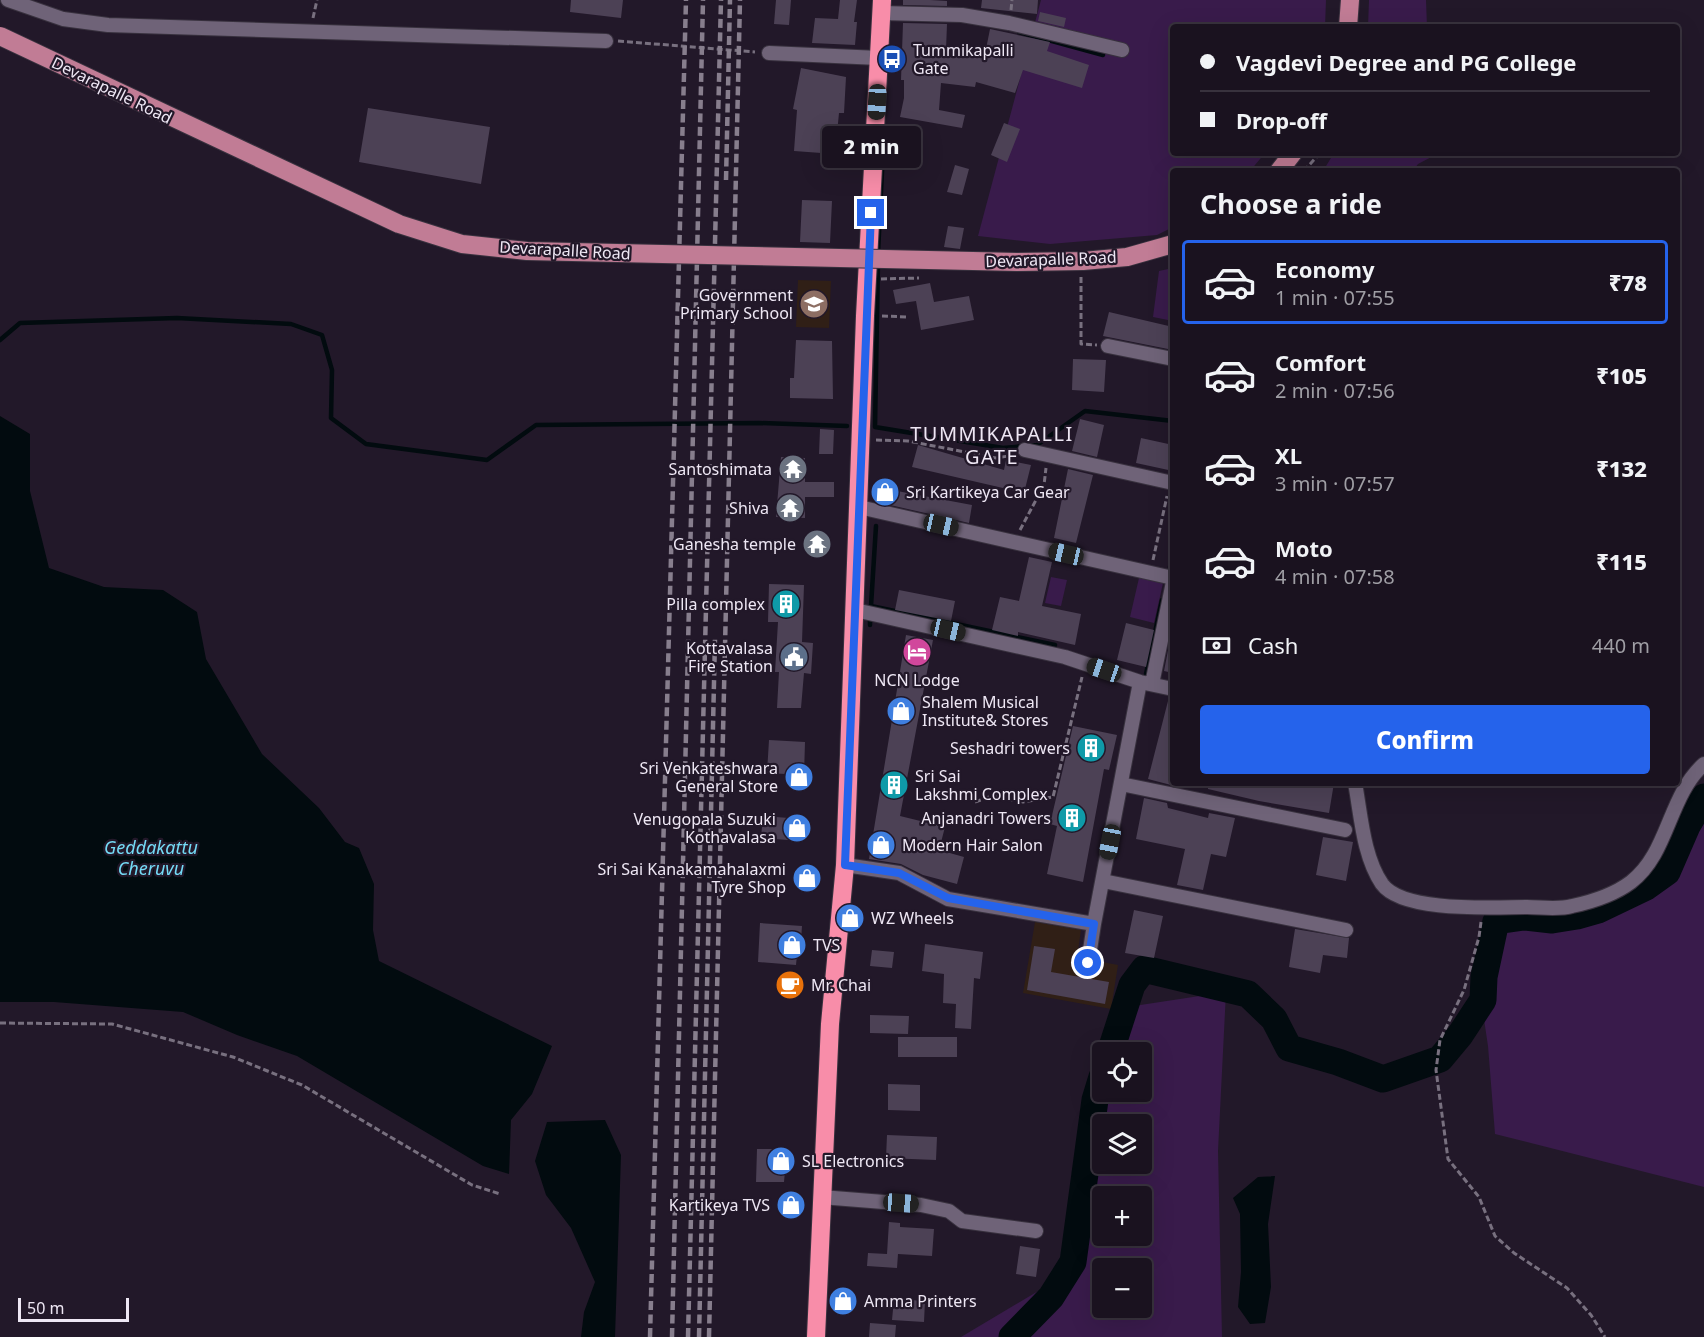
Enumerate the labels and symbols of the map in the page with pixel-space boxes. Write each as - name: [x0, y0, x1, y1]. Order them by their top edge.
- place label: Tummikapalli Gate: [913, 39, 1014, 79]
- bus stop icon: Tummikapalli Gate: [876, 43, 908, 75]
- street label: Devarapalle Road: [48, 51, 176, 129]
- car: [867, 84, 887, 120]
- callout: 2 min: [822, 126, 920, 168]
- route end: [857, 199, 884, 226]
- street label: Devarapalle Road: [499, 236, 631, 264]
- street label: Devarapalle Road: [985, 246, 1117, 272]
- place label: Government Primary School: [680, 284, 793, 324]
- school or university icon: Government Primary School: [798, 288, 830, 320]
- district label: TUMMIKAPALLI GATE: [910, 420, 1074, 470]
- temple icon: Santoshimata: [777, 453, 809, 485]
- place label: Santoshimata: [669, 458, 772, 480]
- shop icon: Sri Kartikeya Car Gear: [869, 476, 901, 508]
- place label: Sri Kartikeya Car Gear: [906, 481, 1070, 503]
- temple icon: Shiva: [774, 492, 806, 524]
- place label: Shiva: [729, 497, 769, 519]
- car: [921, 512, 961, 538]
- temple icon: Ganesha temple: [801, 528, 833, 560]
- place label: Ganesha temple: [673, 533, 796, 555]
- car: [1046, 541, 1086, 567]
- building icon: Pilla complex: [770, 588, 802, 620]
- place label: Pilla complex: [666, 593, 766, 615]
- car: [928, 617, 968, 643]
- hotel icon: NCN Lodge: [901, 636, 933, 668]
- place label: Kottavalasa Fire Station: [686, 637, 773, 677]
- public building icon: Kottavalasa Fire Station: [778, 641, 810, 673]
- car: [1084, 656, 1124, 684]
- place label: NCN Lodge: [874, 669, 960, 691]
- place label: Shalem Musical Institute& Stores: [922, 691, 1048, 731]
- shop icon: Shalem Musical Institute& Stores: [885, 695, 917, 727]
- building icon: Seshadri towers: [1075, 732, 1107, 764]
- place label: Seshadri towers: [950, 737, 1070, 759]
- place label: Sri Venkateshwara General Store: [639, 757, 778, 797]
- shop icon: Sri Venkateshwara General Store: [783, 761, 815, 793]
- place label: Sri Sai Lakshmi Complex: [915, 765, 1048, 805]
- building icon: Sri Sai Lakshmi Complex: [878, 769, 910, 801]
- building icon: Anjanadri Towers: [1056, 802, 1088, 834]
- place label: Anjanadri Towers: [921, 807, 1051, 829]
- place label: Venugopala Suzuki Kothavalasa: [634, 808, 776, 848]
- shop icon: Venugopala Suzuki Kothavalasa: [781, 812, 813, 844]
- car: [1098, 823, 1122, 861]
- shop icon: Modern Hair Salon: [865, 829, 897, 861]
- place label: Modern Hair Salon: [902, 834, 1043, 856]
- water label: Geddakattu Cheruvu: [104, 835, 198, 880]
- place label: Sri Sai Kanakamahalaxmi Tyre Shop: [598, 858, 786, 898]
- shop icon: Sri Sai Kanakamahalaxmi Tyre Shop: [791, 862, 823, 894]
- shop icon: WZ Wheels: [834, 902, 866, 934]
- place label: WZ Wheels: [871, 907, 954, 929]
- shop icon: TVS: [776, 929, 808, 961]
- place label: TVS: [813, 934, 840, 956]
- route start: [1074, 949, 1101, 976]
- cafe icon: Mr. Chai: [774, 969, 806, 1001]
- place label: Mr. Chai: [811, 974, 871, 996]
- shop icon: SL Electronics: [765, 1145, 797, 1177]
- place label: SL Electronics: [802, 1150, 904, 1172]
- shop icon: Kartikeya TVS: [775, 1189, 807, 1221]
- car: [882, 1193, 920, 1213]
- place label: Kartikeya TVS: [669, 1194, 770, 1216]
- shop icon: Amma Printers: [827, 1285, 859, 1317]
- place label: Amma Printers: [864, 1290, 977, 1312]
- scale bar: [18, 1295, 129, 1322]

